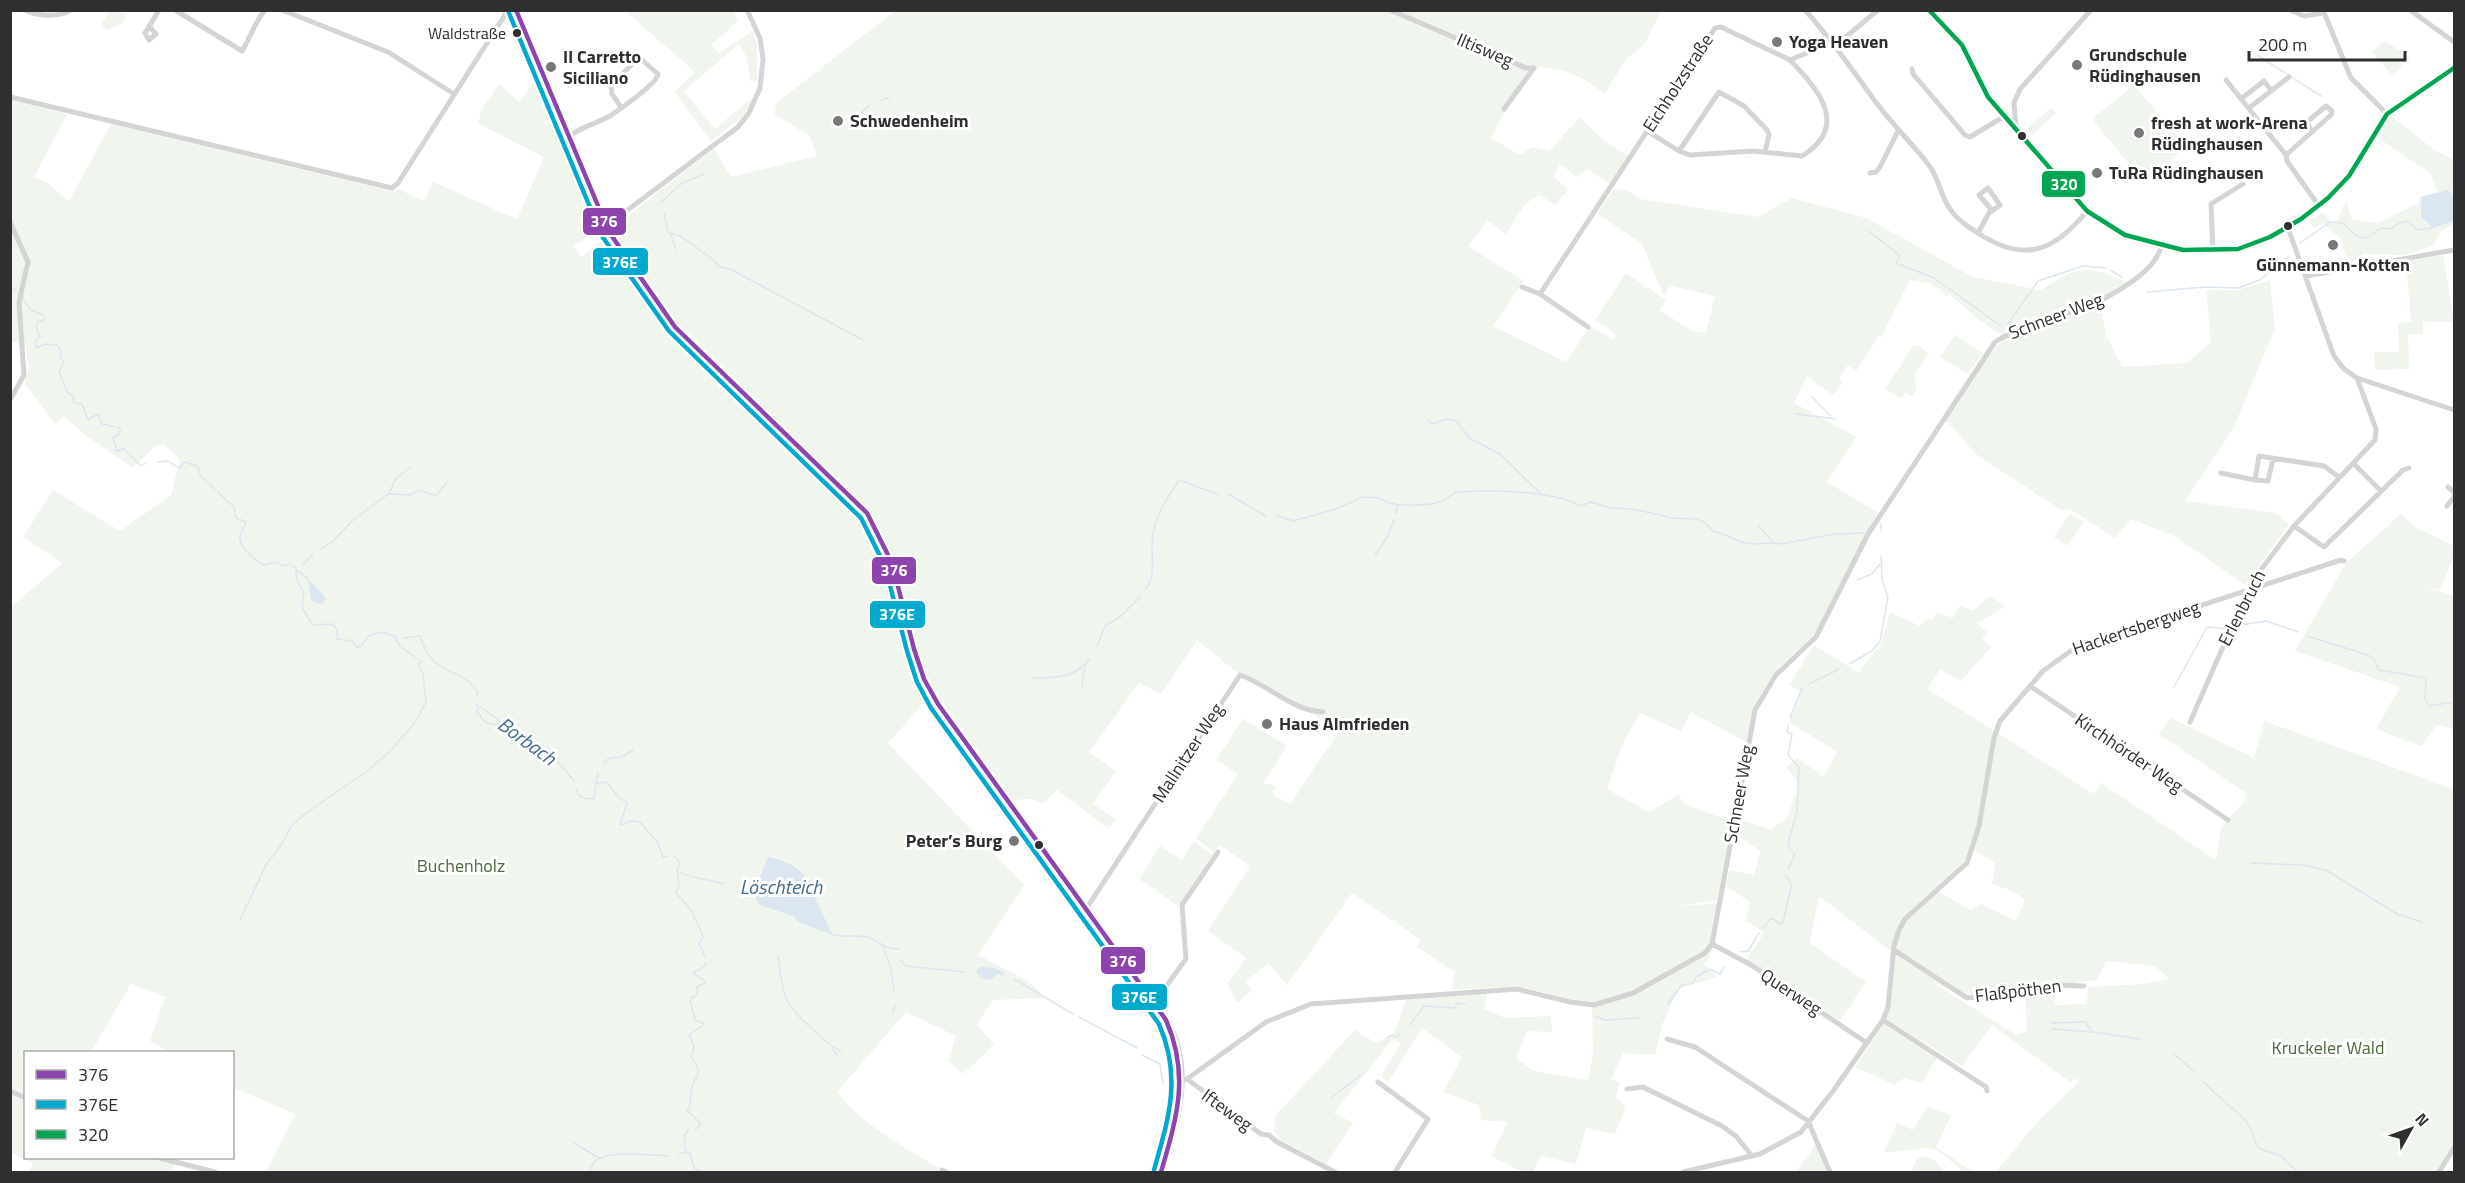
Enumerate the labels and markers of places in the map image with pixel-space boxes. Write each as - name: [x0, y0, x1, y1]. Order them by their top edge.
- place label: Waldstraße: [428, 21, 506, 45]
- marker: Waldstraße: [511, 27, 523, 39]
- place label: Yoga Heaven: [1789, 28, 1888, 55]
- marker: Yoga Heaven: [1770, 35, 1784, 49]
- place label: Grundschule Rüdinghausen: [2089, 41, 2201, 89]
- place label: Il Carretto Siciliano: [563, 43, 641, 91]
- marker: Grundschule Rüdinghausen: [2070, 58, 2084, 72]
- marker: Il Carretto Siciliano: [544, 60, 558, 74]
- place label: Schwedenheim: [850, 107, 969, 134]
- place label: fresh at work-Arena Rüdinghausen: [2151, 109, 2308, 157]
- marker: Schwedenheim: [831, 114, 845, 128]
- marker: fresh at work-Arena Rüdinghausen: [2132, 126, 2146, 140]
- unlabelled marker: [2016, 130, 2028, 142]
- place label: TuRa Rüdinghausen: [2109, 159, 2264, 186]
- marker: TuRa Rüdinghausen: [2090, 166, 2104, 180]
- unlabelled marker: [2282, 220, 2294, 232]
- marker: Günnemann-Kotten: [2326, 238, 2340, 252]
- place label: Günnemann-Kotten: [2256, 251, 2410, 278]
- place label: Haus Almfrieden: [1279, 710, 1410, 737]
- marker: Haus Almfrieden: [1260, 717, 1274, 731]
- place label: Peter’s Burg: [906, 827, 1002, 854]
- marker: Peter’s Burg: [1007, 834, 1021, 848]
- unlabelled marker: [1033, 839, 1045, 851]

